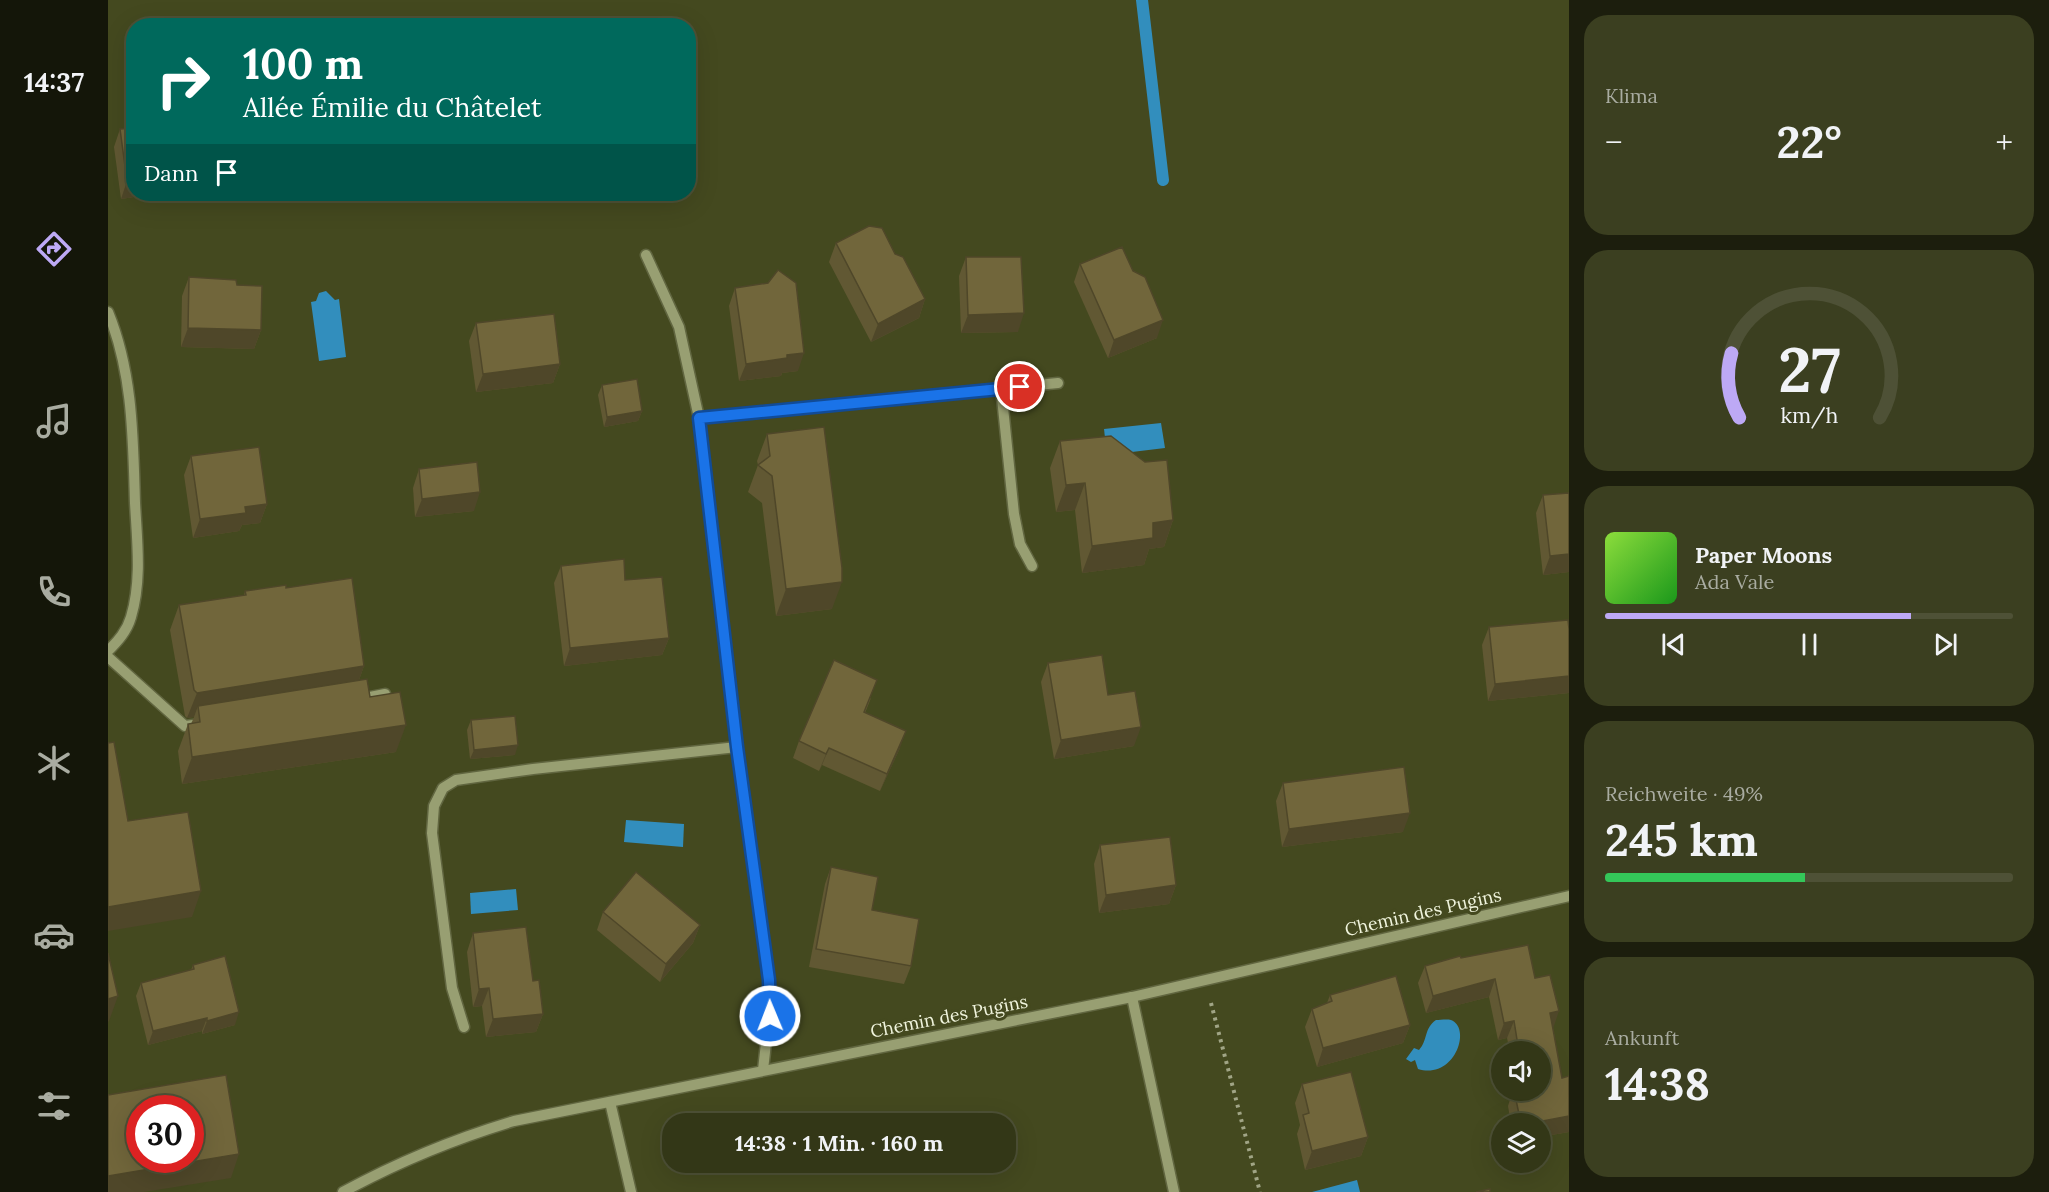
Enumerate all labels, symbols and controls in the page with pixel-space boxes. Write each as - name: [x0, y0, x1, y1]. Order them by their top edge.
- text: 100 m: [243, 37, 363, 91]
- icon: right: [144, 42, 222, 120]
- text: 14:37: [24, 65, 84, 99]
- text: Klima: [1605, 83, 1658, 108]
- text: Allée Émilie du Châtelet: [243, 90, 542, 124]
- text: 22°: [1776, 113, 1842, 170]
- text: −: [1605, 121, 1623, 163]
- text: +: [1995, 121, 2013, 163]
- icon: arrive: [210, 156, 243, 189]
- text: Dann: [144, 159, 198, 187]
- icon: directions: [33, 228, 75, 270]
- text: 27: [1778, 329, 1840, 409]
- pin: [994, 361, 1045, 412]
- icon: arrive: [1003, 370, 1036, 403]
- icon: music: [33, 400, 75, 442]
- text: km/h: [1780, 401, 1838, 429]
- text: Paper Moons: [1695, 541, 1832, 569]
- text: Ada Vale: [1695, 569, 1774, 594]
- icon: phone: [33, 571, 75, 613]
- icon: previous: [1657, 628, 1690, 661]
- icon: pause: [1793, 628, 1826, 661]
- icon: next: [1929, 628, 1962, 661]
- icon: climate: [33, 742, 75, 784]
- text: Reichweite · 49%: [1605, 781, 1763, 806]
- text: 245 km: [1605, 811, 1758, 868]
- street label: Chemin des Pugins: [1343, 883, 1503, 941]
- icon: car: [33, 914, 75, 956]
- position arrow: [738, 984, 802, 1048]
- street label: Chemin des Pugins: [868, 989, 1030, 1043]
- text: Ankunft: [1605, 1025, 1679, 1050]
- map controls: [1491, 1041, 1551, 1173]
- button: sound: [1491, 1041, 1551, 1101]
- text: 14:38: [1605, 1055, 1710, 1112]
- icon: filters: [33, 1085, 75, 1127]
- speed limit sign: 30: [126, 1095, 204, 1173]
- button: layers: [1491, 1113, 1551, 1173]
- text: 14:38 · 1 Min. · 160 m: [735, 1129, 943, 1157]

